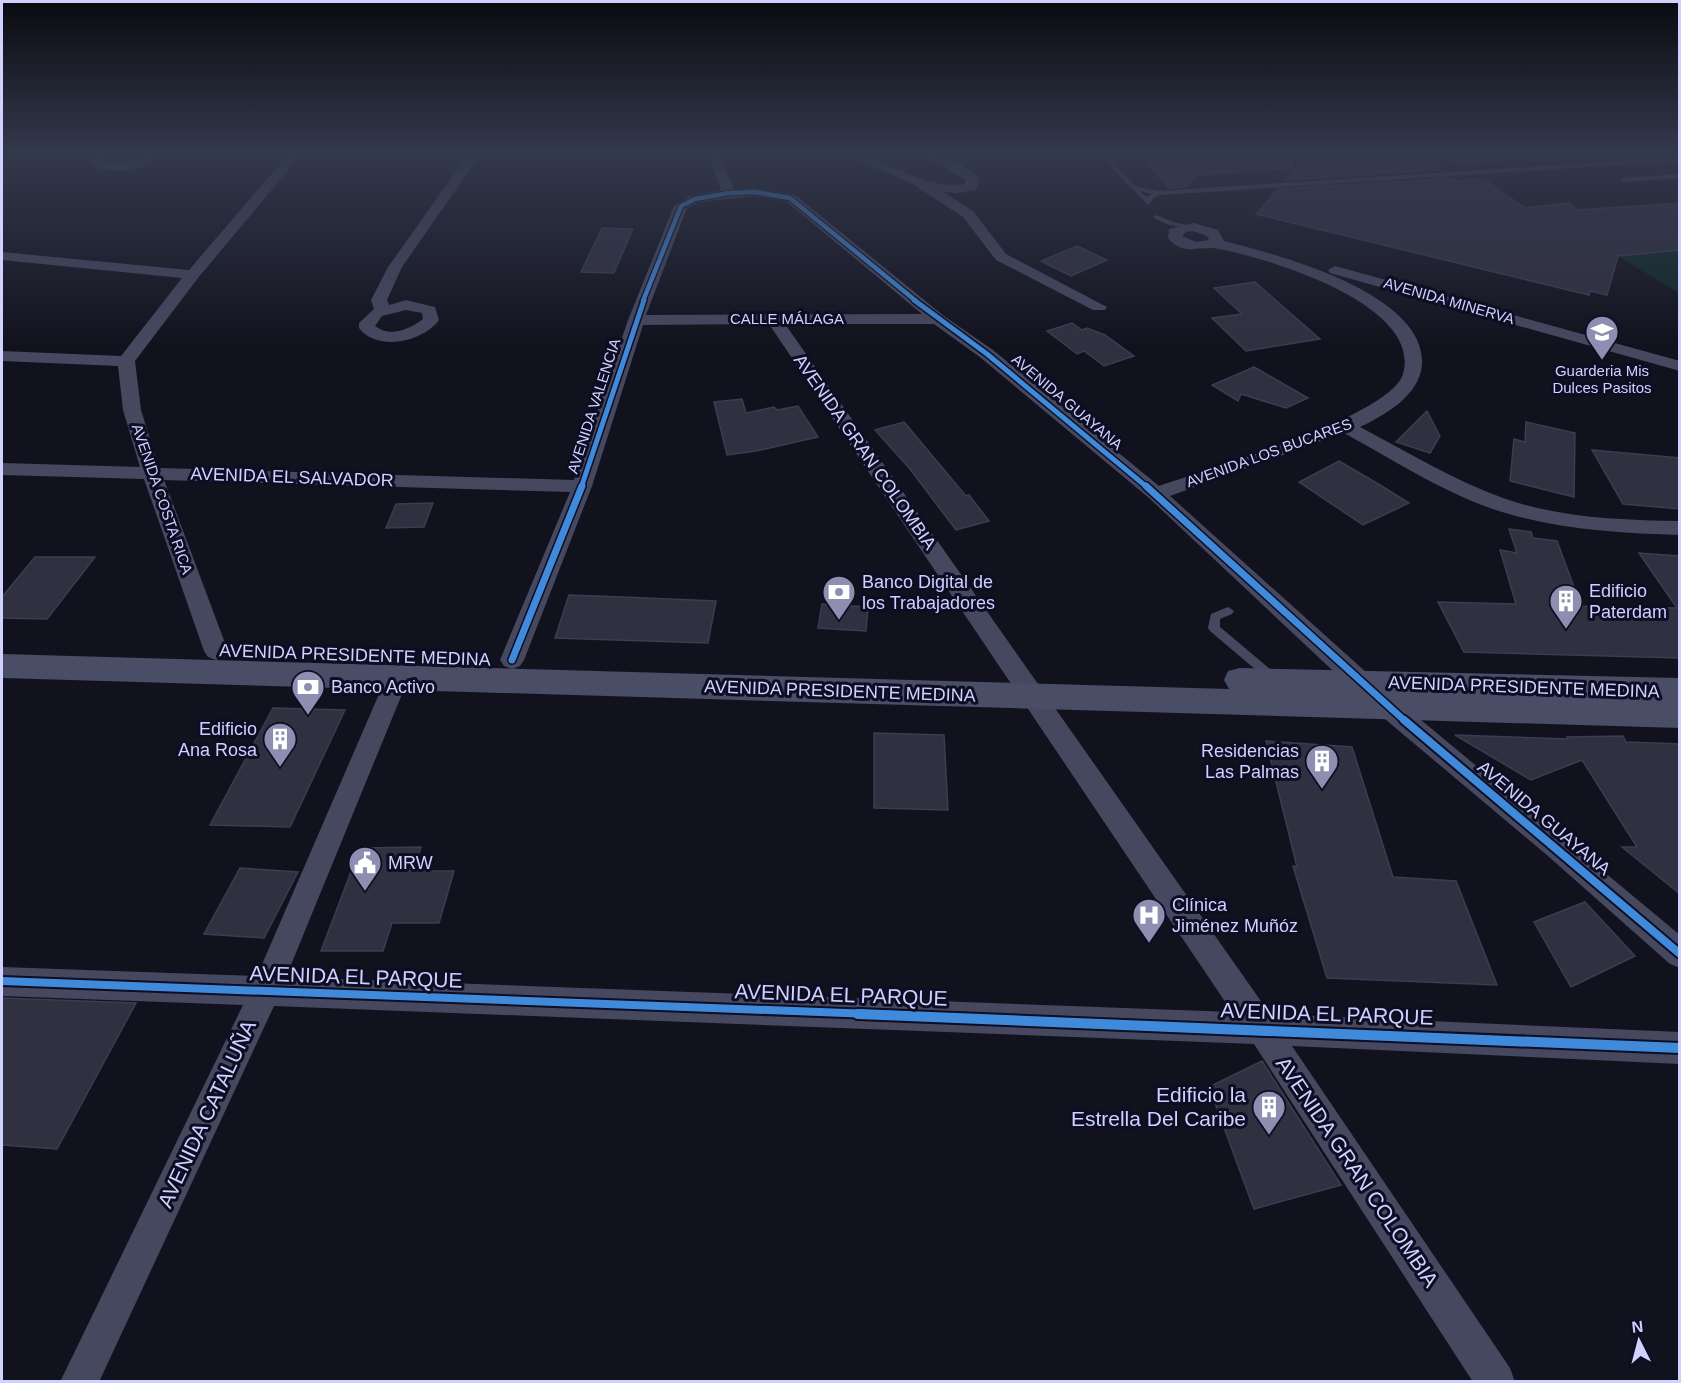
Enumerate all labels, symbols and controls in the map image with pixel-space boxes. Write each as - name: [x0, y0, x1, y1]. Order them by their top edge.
- street label: AVENIDA MINERVA: [1382, 274, 1516, 327]
- street label: CALLE MÁLAGA: [730, 310, 844, 327]
- school or university icon: Guarderia Mis Dulces Pasitos: [1584, 314, 1620, 361]
- street label: AVENIDA VALENCIA: [564, 336, 623, 476]
- street label: AVENIDA GUAYANA: [1009, 350, 1126, 453]
- street label: AVENIDA GRAN COLOMBIA: [790, 351, 940, 553]
- place label: Guarderia Mis Dulces Pasitos: [1552, 362, 1652, 396]
- street label: AVENIDA LOS BUCARES: [1184, 415, 1354, 490]
- street label: AVENIDA COSTA RICA: [129, 421, 196, 576]
- street label: AVENIDA EL SALVADOR: [190, 463, 394, 491]
- place label: Banco Digital de los Trabajadores: [862, 572, 995, 613]
- bank icon: Banco Digital de los Trabajadores: [821, 574, 857, 621]
- place label: Edificio Paterdam: [1589, 581, 1667, 622]
- building icon: Edificio Paterdam: [1548, 583, 1584, 630]
- street label: AVENIDA PRESIDENTE MEDINA: [219, 640, 491, 670]
- bank icon: Banco Activo: [290, 669, 326, 716]
- street label: AVENIDA PRESIDENTE MEDINA: [1388, 672, 1660, 702]
- street label: AVENIDA PRESIDENTE MEDINA: [704, 676, 976, 706]
- place label: Banco Activo: [331, 677, 435, 697]
- place label: Edificio Ana Rosa: [178, 719, 258, 760]
- building icon: Edificio Ana Rosa: [262, 721, 298, 768]
- place label: Residencias Las Palmas: [1201, 741, 1299, 782]
- building icon: Residencias Las Palmas: [1304, 743, 1340, 790]
- street label: AVENIDA GUAYANA: [1474, 757, 1614, 879]
- public building icon: MRW: [347, 845, 383, 892]
- place label: MRW: [388, 853, 433, 873]
- place label: Clínica Jiménez Muñóz: [1172, 895, 1298, 936]
- hospital icon: Clínica Jiménez Muñóz: [1131, 897, 1167, 944]
- street label: AVENIDA EL PARQUE: [249, 961, 463, 992]
- street label: AVENIDA EL PARQUE: [734, 979, 948, 1010]
- street label: AVENIDA EL PARQUE: [1220, 998, 1434, 1029]
- street label: AVENIDA CATALUÑA: [153, 1016, 260, 1211]
- street label: AVENIDA GRAN COLOMBIA: [1272, 1052, 1443, 1291]
- place label: Edificio la Estrella Del Caribe: [1071, 1083, 1246, 1130]
- building icon: Edificio la Estrella Del Caribe: [1251, 1089, 1287, 1136]
- north arrow: [1609, 1311, 1669, 1371]
- text: N: [1631, 1318, 1644, 1336]

